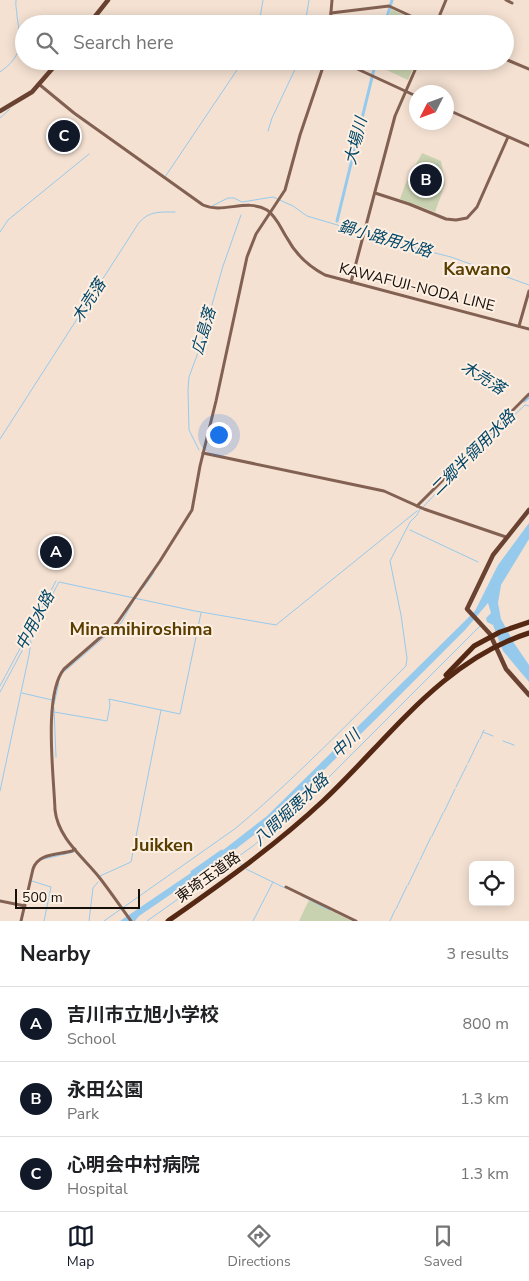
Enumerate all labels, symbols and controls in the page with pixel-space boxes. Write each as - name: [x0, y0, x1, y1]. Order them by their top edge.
- search box: [15, 15, 514, 70]
- icon: search: [33, 29, 61, 57]
- text: Search here: [73, 30, 174, 56]
- north arrow: [409, 85, 454, 130]
- water label: 大場川: [340, 113, 373, 167]
- pin: C: [48, 117, 80, 155]
- pin: B: [410, 161, 442, 199]
- water label: 鍋小路用水路: [336, 215, 436, 263]
- district label: Kawano: [443, 257, 511, 281]
- street label: KAWAFUJI-NODA LINE: [337, 258, 497, 316]
- water label: 木売落: [67, 272, 113, 327]
- water label: 広島落: [186, 302, 222, 357]
- water label: 木売落: [457, 356, 512, 402]
- water label: 二郷半領用水路: [426, 404, 522, 500]
- your location: [206, 422, 232, 448]
- pin: A: [40, 533, 72, 571]
- water label: 中用水路: [10, 586, 61, 654]
- district label: Minamihiroshima: [70, 617, 212, 641]
- water label: 中川: [327, 724, 367, 763]
- water label: 八間堀悪水路: [248, 768, 335, 851]
- district label: Juikken: [132, 833, 193, 857]
- street label: 東埼玉道路: [172, 847, 244, 907]
- map controls: [469, 861, 514, 906]
- button: locate: [469, 861, 514, 906]
- scale bar: [15, 886, 140, 909]
- text: 500 m: [22, 888, 63, 907]
- text: Nearby: [20, 940, 90, 968]
- text: 3 results: [447, 943, 509, 965]
- text: 吉川市立旭小学校: [67, 1002, 219, 1028]
- text: A: [30, 1013, 42, 1035]
- text: 800 m: [462, 1013, 509, 1035]
- text: School: [67, 1028, 116, 1050]
- text: 永田公園: [67, 1077, 143, 1103]
- text: B: [30, 1088, 42, 1110]
- text: 1.3 km: [460, 1088, 509, 1110]
- text: Park: [67, 1103, 99, 1125]
- text: 心明会中村病院: [67, 1152, 200, 1178]
- text: C: [31, 1163, 41, 1185]
- text: 1.3 km: [460, 1163, 509, 1185]
- text: Hospital: [67, 1178, 128, 1200]
- tab: Map: [67, 1222, 95, 1271]
- tab: Directions: [228, 1222, 291, 1271]
- tab: Saved: [424, 1222, 462, 1271]

